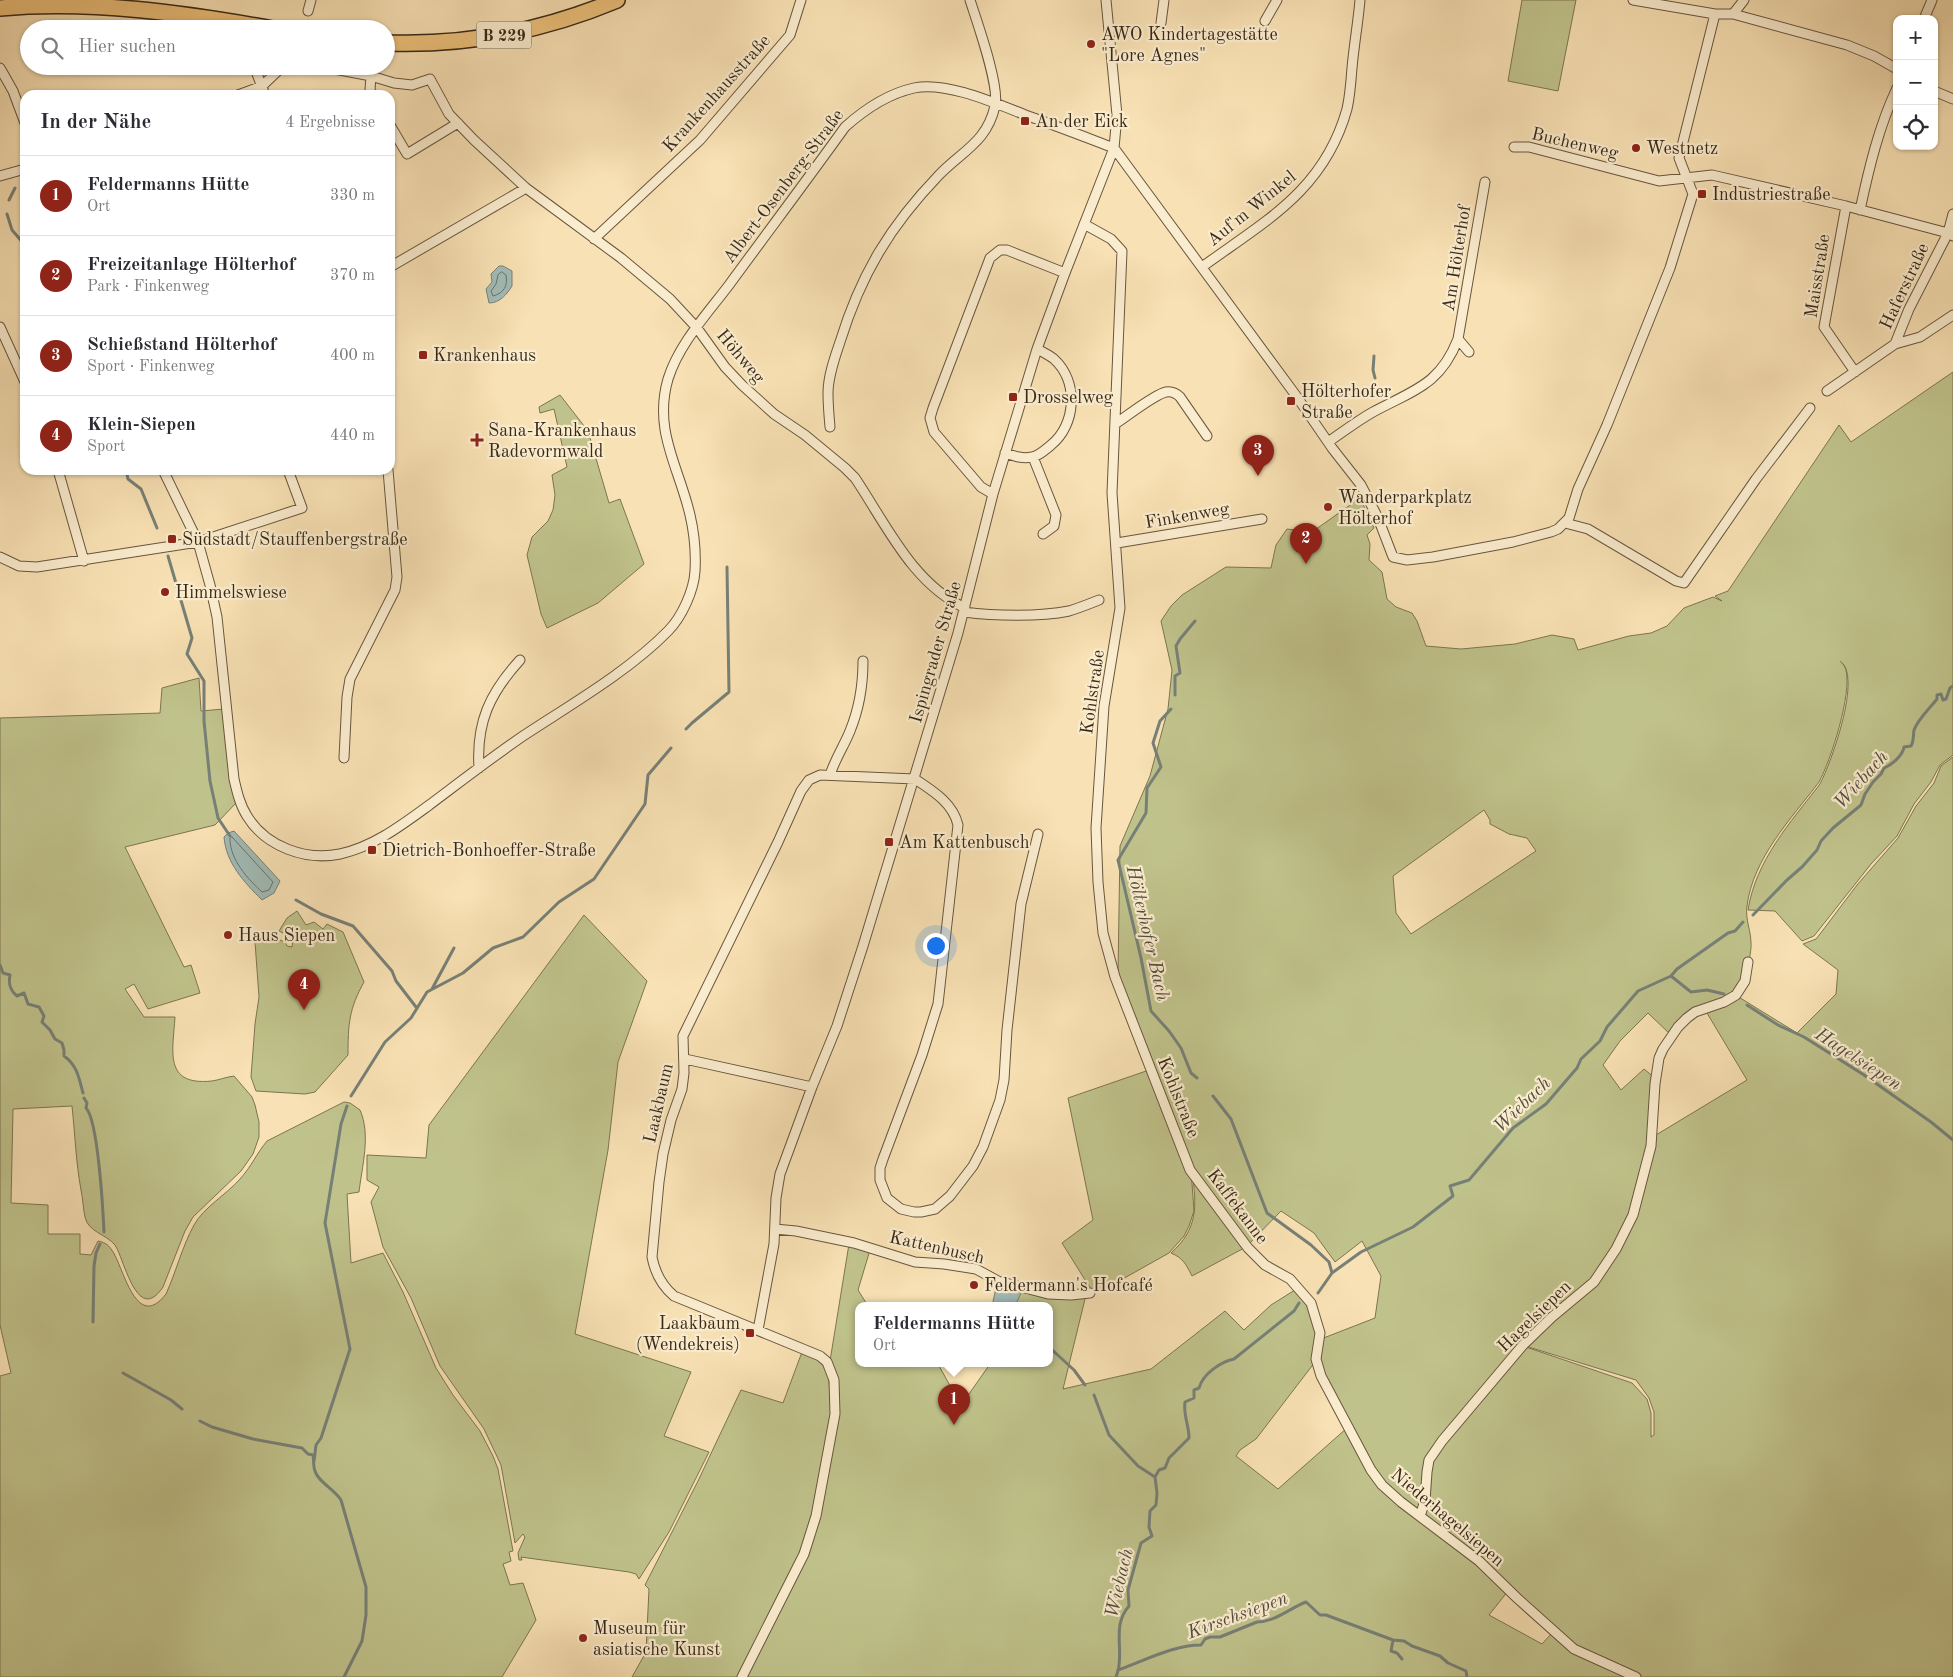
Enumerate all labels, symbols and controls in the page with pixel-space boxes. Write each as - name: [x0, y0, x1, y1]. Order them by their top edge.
- map controls: [1893, 15, 1938, 150]
- button: +: [1893, 15, 1938, 60]
- search box: [20, 20, 395, 75]
- road number: B 229: [476, 22, 532, 48]
- place label: AWO Kindertagestätte "Lore Agnes": [1101, 26, 1278, 65]
- street label: Krankenhausstraße: [659, 31, 774, 156]
- icon: search: [38, 34, 66, 62]
- text: Hier suchen: [78, 38, 176, 57]
- marker: AWO Kindertagestätte "Lore Agnes": [1085, 38, 1097, 50]
- button: −: [1893, 60, 1938, 105]
- button: locate: [1893, 105, 1938, 150]
- street label: Albert-Osenberg-Straße: [720, 106, 847, 267]
- text: In der Nähe: [40, 112, 151, 133]
- place label: An der Eick: [1035, 113, 1128, 131]
- text: 4 Ergebnisse: [285, 115, 375, 131]
- marker: An der Eick: [1019, 115, 1031, 127]
- street label: Buchenweg: [1529, 125, 1620, 163]
- place label: Westnetz: [1646, 140, 1718, 158]
- marker: Westnetz: [1630, 142, 1642, 154]
- street label: Auf'm Winkel: [1204, 168, 1300, 250]
- text: Feldermanns Hütte: [87, 176, 250, 195]
- place label: Industriestraße: [1712, 186, 1831, 204]
- text: 1: [51, 188, 61, 204]
- text: 330 m: [330, 188, 375, 204]
- marker: Industriestraße: [1696, 188, 1708, 200]
- text: Ort: [87, 199, 110, 215]
- street label: Am Hölterhof: [1440, 203, 1474, 313]
- street label: Maisstraße: [1802, 233, 1834, 319]
- street label: Haferstraße: [1877, 241, 1933, 332]
- text: Freizeitanlage Hölterhof: [87, 256, 295, 275]
- text: 2: [51, 268, 61, 284]
- text: 370 m: [330, 268, 375, 284]
- text: Park · Finkenweg: [87, 279, 209, 295]
- street label: Höhweg: [713, 326, 768, 387]
- text: Schießstand Hölterhof: [87, 336, 276, 355]
- place label: Krankenhaus: [433, 347, 536, 365]
- text: 3: [51, 348, 61, 364]
- text: 400 m: [330, 348, 375, 364]
- marker: Krankenhaus: [417, 349, 429, 361]
- text: Sport · Finkenweg: [87, 359, 215, 375]
- place label: Hölterhofer Straße: [1301, 383, 1392, 422]
- place label: Drosselweg: [1023, 389, 1113, 407]
- marker: Drosselweg: [1007, 391, 1019, 403]
- marker: Hölterhofer Straße: [1285, 395, 1297, 407]
- text: Klein-Siepen: [87, 416, 196, 435]
- place label: Sana-Krankenhaus Radevormwald: [488, 422, 637, 461]
- text: 4: [51, 428, 61, 444]
- text: 440 m: [330, 428, 375, 444]
- marker: Sana-Krankenhaus Radevormwald: [470, 433, 484, 447]
- pin: 3: [1242, 435, 1274, 476]
- text: Sport: [87, 439, 125, 455]
- place label: Wanderparkplatz Hölterhof: [1338, 489, 1472, 528]
- street label: Finkenweg: [1144, 500, 1231, 532]
- marker: Wanderparkplatz Hölterhof: [1322, 501, 1334, 513]
- pin: 2: [1290, 523, 1322, 564]
- place label: Südstadt/Stauffenbergstraße: [182, 531, 408, 549]
- marker: Südstadt/Stauffenbergstraße: [166, 533, 178, 545]
- street label: Ispingrader Straße: [907, 579, 965, 725]
- place label: Himmelswiese: [175, 584, 287, 602]
- marker: Himmelswiese: [159, 586, 171, 598]
- street label: Kohlstraße: [1078, 649, 1108, 736]
- water label: Wiebach: [1831, 748, 1893, 813]
- place label: Am Kattenbusch: [899, 834, 1030, 852]
- marker: Am Kattenbusch: [883, 836, 895, 848]
- place label: Dietrich-Bonhoeffer-Straße: [382, 842, 596, 860]
- marker: Dietrich-Bonhoeffer-Straße: [366, 844, 378, 856]
- water label: Hölterhofer Bach: [1122, 863, 1171, 1003]
- place label: Haus Siepen: [238, 927, 335, 945]
- marker: Haus Siepen: [222, 929, 234, 941]
- your location: [923, 933, 949, 959]
- pin: 4: [288, 969, 320, 1010]
- water label: Hagelsiepen: [1810, 1025, 1904, 1095]
- street label: Kohlstraße: [1154, 1054, 1202, 1140]
- street label: Laakbaum: [641, 1062, 677, 1145]
- water label: Wiebach: [1491, 1074, 1555, 1137]
- street label: Kaffekanne: [1203, 1166, 1271, 1247]
- street label: Kattenbusch: [887, 1228, 986, 1268]
- place label: Feldermann's Hofcafé: [984, 1277, 1153, 1295]
- street label: Hagelsiepen: [1495, 1277, 1575, 1356]
- marker: Feldermann's Hofcafé: [968, 1279, 980, 1291]
- popup: [855, 1302, 1053, 1367]
- place label: Laakbaum (Wendekreis): [636, 1315, 740, 1354]
- text: Feldermanns Hütte: [873, 1315, 1035, 1334]
- marker: Laakbaum (Wendekreis): [744, 1327, 756, 1339]
- text: Ort: [873, 1338, 896, 1354]
- pin: 1: [938, 1384, 970, 1425]
- street label: Niederhagelsiepen: [1387, 1465, 1508, 1570]
- water label: Wiebach: [1103, 1547, 1138, 1620]
- water label: Kirschsiepen: [1184, 1589, 1291, 1644]
- place label: Museum für asiatische Kunst: [593, 1620, 720, 1659]
- marker: Museum für asiatische Kunst: [577, 1632, 589, 1644]

